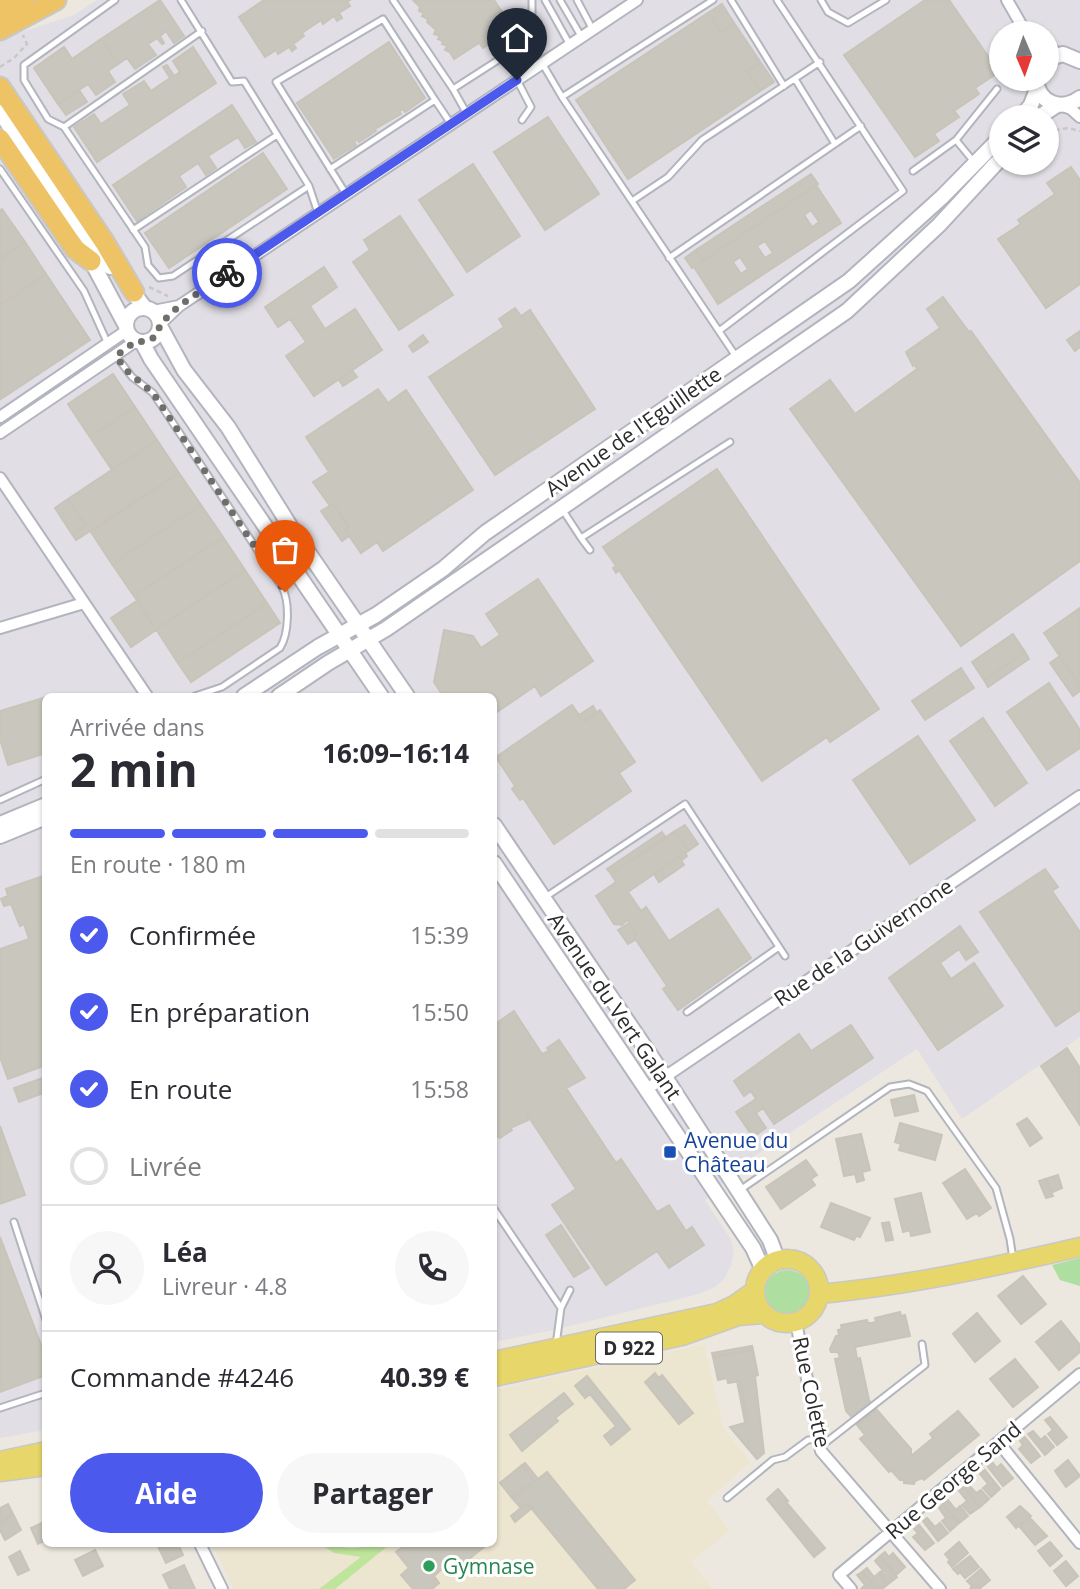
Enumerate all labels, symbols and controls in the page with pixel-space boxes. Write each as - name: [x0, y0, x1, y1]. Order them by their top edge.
- pin: [487, 8, 547, 80]
- icon: home: [498, 19, 536, 57]
- north arrow: [989, 21, 1059, 91]
- map controls: [989, 21, 1059, 175]
- button: layers: [989, 105, 1059, 175]
- courier: [192, 238, 262, 308]
- icon: bike: [208, 254, 246, 292]
- street label: Avenue de l'Eguillette: [539, 360, 727, 502]
- pin: [255, 520, 315, 592]
- icon: bag: [266, 531, 304, 569]
- text: Arrivée dans: [70, 711, 204, 743]
- text: 16:09–16:14: [322, 735, 469, 771]
- text: 2 min: [70, 738, 198, 800]
- text: En route · 180 m: [70, 848, 246, 880]
- street label: Rue de la Guivernone: [768, 872, 958, 1012]
- street label: Avenue du Vert Galant: [542, 907, 688, 1105]
- icon: check: [70, 916, 108, 954]
- text: Confirmée: [129, 917, 256, 953]
- text: 15:39: [410, 919, 469, 951]
- icon: check: [70, 993, 108, 1031]
- text: En préparation: [129, 994, 310, 1030]
- text: 15:50: [410, 996, 469, 1028]
- icon: check: [70, 1070, 108, 1108]
- text: En route: [129, 1071, 232, 1107]
- text: 15:58: [410, 1073, 469, 1105]
- place label: Avenue du Château: [684, 1126, 788, 1178]
- marker: Avenue du Château: [662, 1144, 678, 1160]
- text: Livrée: [129, 1148, 202, 1184]
- button: person: [70, 1231, 144, 1305]
- button: phone: [395, 1231, 469, 1305]
- text: Léa: [162, 1234, 208, 1270]
- text: Livreur · 4.8: [162, 1270, 287, 1302]
- road number: D 922: [596, 1332, 662, 1364]
- street label: Rue Colette: [787, 1334, 837, 1450]
- text: Commande #4246: [70, 1359, 294, 1395]
- text: 40.39 €: [381, 1359, 469, 1395]
- street label: Rue George Sand: [879, 1415, 1027, 1545]
- button: Aide: [70, 1453, 263, 1533]
- button: Partager: [277, 1453, 469, 1533]
- place label: Gymnase: [443, 1552, 535, 1580]
- marker: Gymnase: [421, 1558, 437, 1574]

